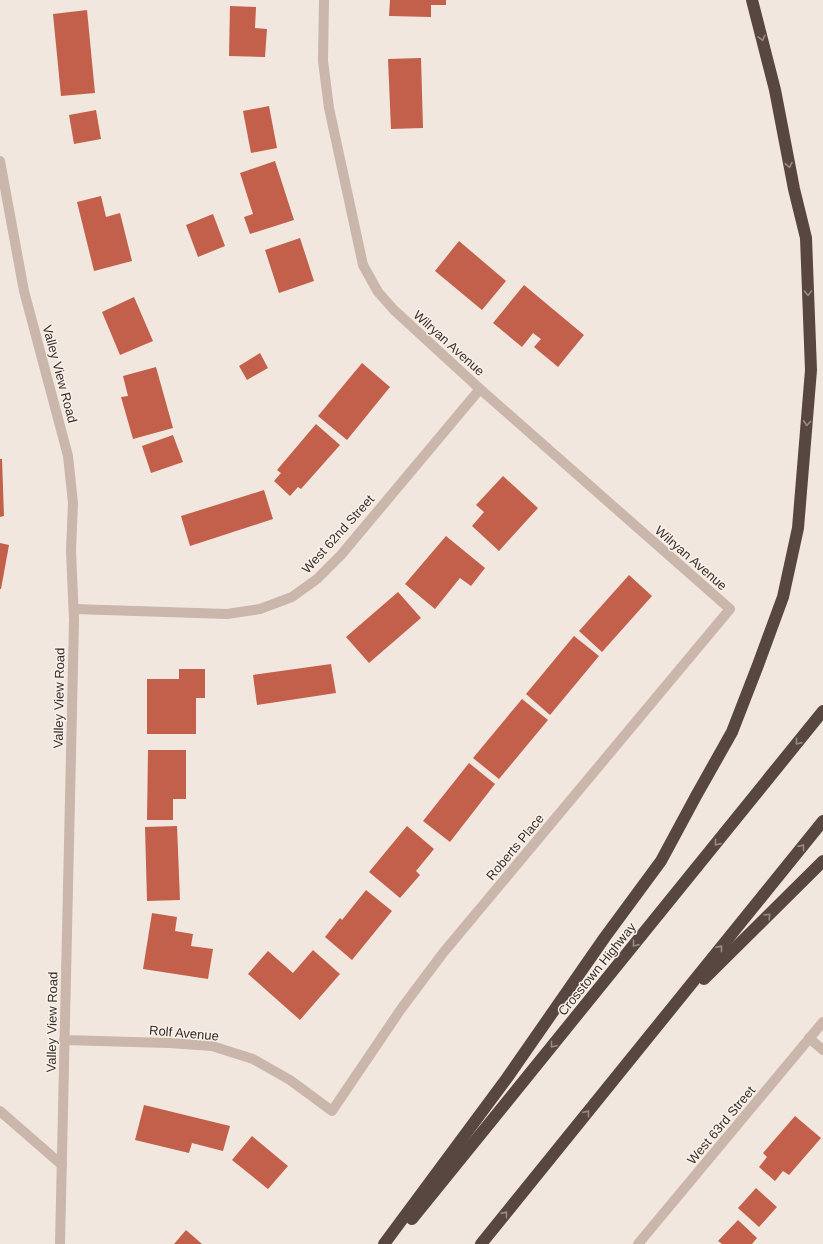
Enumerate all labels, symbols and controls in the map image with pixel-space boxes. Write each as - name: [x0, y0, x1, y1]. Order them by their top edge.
- one-way arrow: [757, 34, 766, 41]
- one-way arrow: [785, 162, 793, 168]
- one-way arrow: [804, 290, 812, 296]
- street label: Wilryan Avenue: [411, 307, 487, 379]
- street label: Valley View Road: [40, 323, 80, 425]
- one-way arrow: [803, 420, 812, 426]
- street label: West 62nd Street: [299, 491, 377, 576]
- street label: Wilryan Avenue: [652, 523, 730, 593]
- street label: Valley View Road: [51, 648, 67, 748]
- one-way arrow: [796, 737, 803, 744]
- street label: Roberts Place: [483, 811, 547, 883]
- one-way arrow: [714, 838, 721, 845]
- one-way arrow: [797, 845, 804, 852]
- one-way arrow: [763, 913, 771, 921]
- street label: Crosstown Highway: [555, 919, 639, 1018]
- one-way arrow: [633, 939, 640, 946]
- one-way arrow: [716, 946, 723, 953]
- street label: Valley View Road: [44, 972, 60, 1072]
- street label: Rolf Avenue: [149, 1022, 219, 1044]
- one-way arrow: [551, 1040, 558, 1047]
- street label: West 63rd Street: [684, 1083, 758, 1167]
- one-way arrow: [583, 1110, 590, 1117]
- one-way arrow: [501, 1211, 508, 1218]

